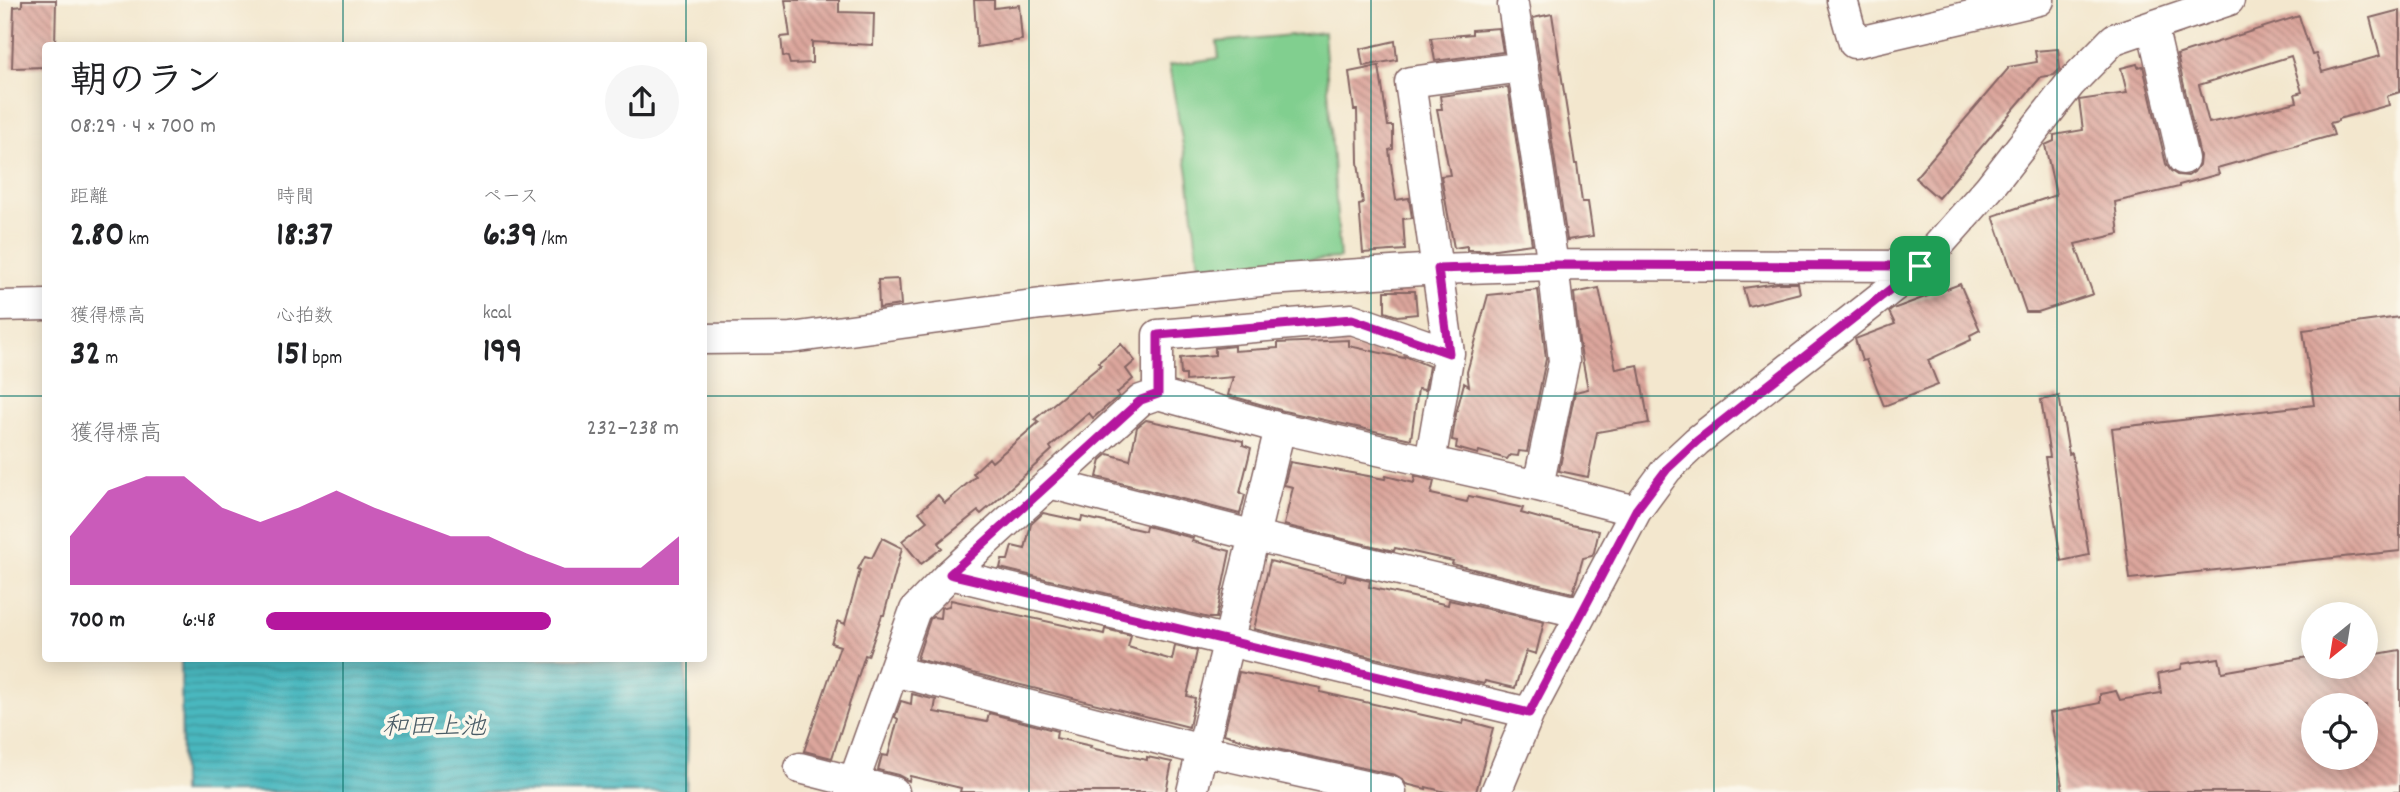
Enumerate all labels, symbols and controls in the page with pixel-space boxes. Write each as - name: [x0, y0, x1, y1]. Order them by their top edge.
- text: 朝のラン: [70, 57, 222, 112]
- button: share: [605, 65, 679, 139]
- text: 08:29 · 4 × 700 m: [70, 111, 216, 144]
- text: 距離: [70, 185, 108, 212]
- text: 時間: [276, 185, 314, 212]
- text: ペース: [483, 185, 539, 212]
- text: 2.80: [70, 212, 124, 262]
- text: 18:37: [276, 212, 333, 262]
- text: 6:39: [483, 212, 537, 262]
- text: km: [124, 227, 149, 254]
- text: /km: [537, 227, 568, 254]
- pin: [1890, 236, 1950, 296]
- icon: arrive: [1901, 247, 1939, 285]
- text: kcal: [483, 301, 512, 328]
- text: 獲得標高: [70, 304, 146, 331]
- text: 心拍数: [276, 304, 333, 331]
- text: 199: [483, 328, 522, 378]
- text: 32: [70, 331, 101, 381]
- text: 151: [276, 331, 308, 381]
- text: m: [101, 346, 118, 373]
- text: bpm: [308, 346, 342, 373]
- text: 232–238 m: [587, 413, 679, 446]
- text: 獲得標高: [70, 419, 162, 452]
- north arrow: [2301, 602, 2378, 679]
- map controls: [2301, 602, 2378, 770]
- text: 700 m: [70, 605, 125, 638]
- text: 6:48: [182, 605, 216, 638]
- button: locate: [2301, 693, 2378, 770]
- water label: 和田上池: [382, 710, 487, 747]

